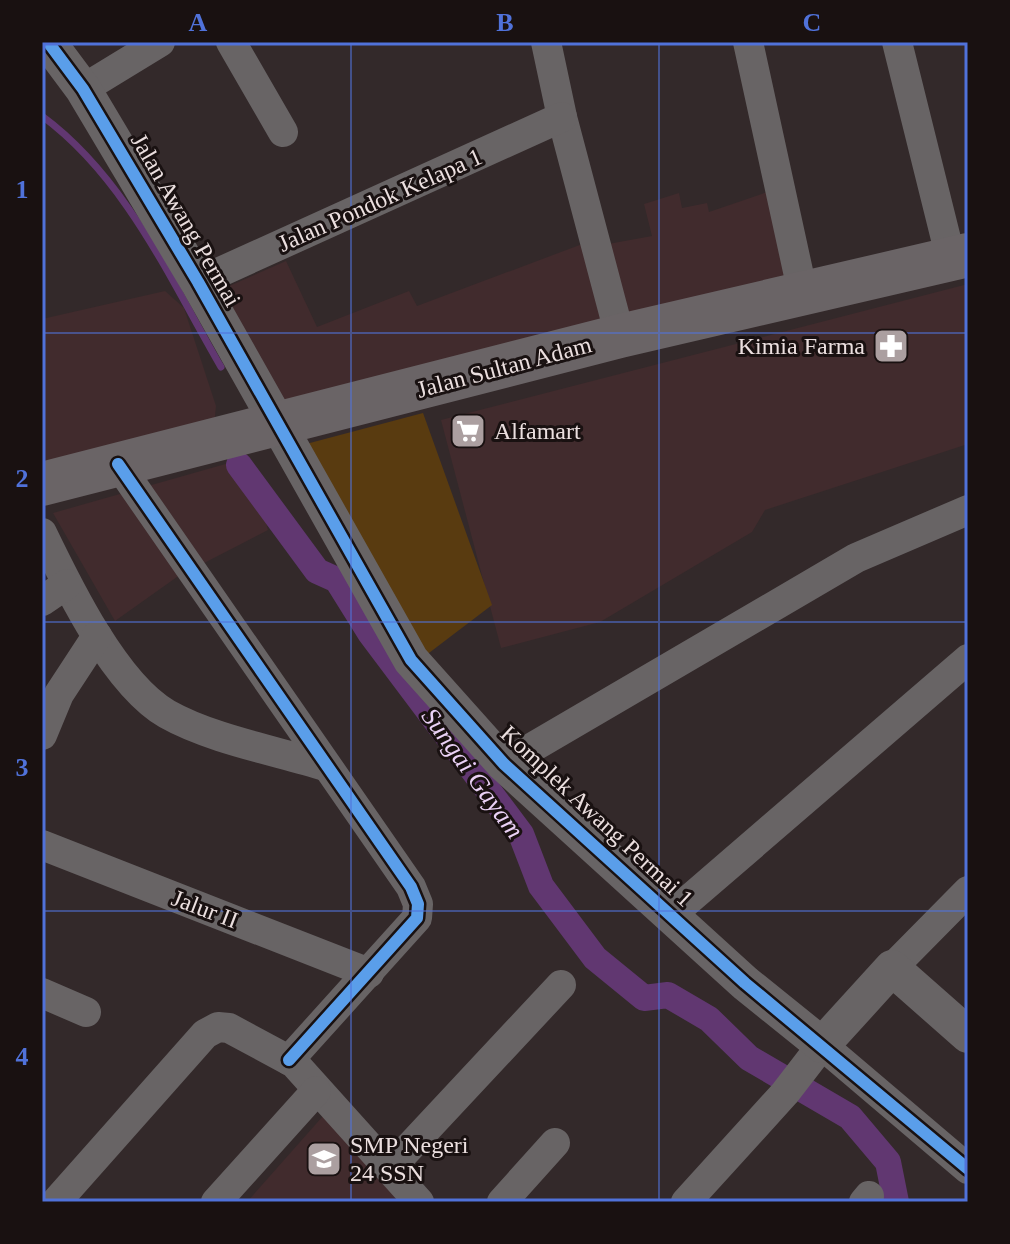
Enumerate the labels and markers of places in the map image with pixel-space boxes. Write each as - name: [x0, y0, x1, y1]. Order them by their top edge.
- pharmacy icon: Kimia Farma: [872, 327, 910, 365]
- place label: Kimia Farma: [738, 333, 865, 359]
- supermarket icon: Alfamart: [449, 412, 487, 450]
- place label: Alfamart: [494, 418, 581, 444]
- place label: SMP Negeri 24 SSN: [350, 1132, 469, 1186]
- school or university icon: SMP Negeri 24 SSN: [305, 1140, 343, 1178]

